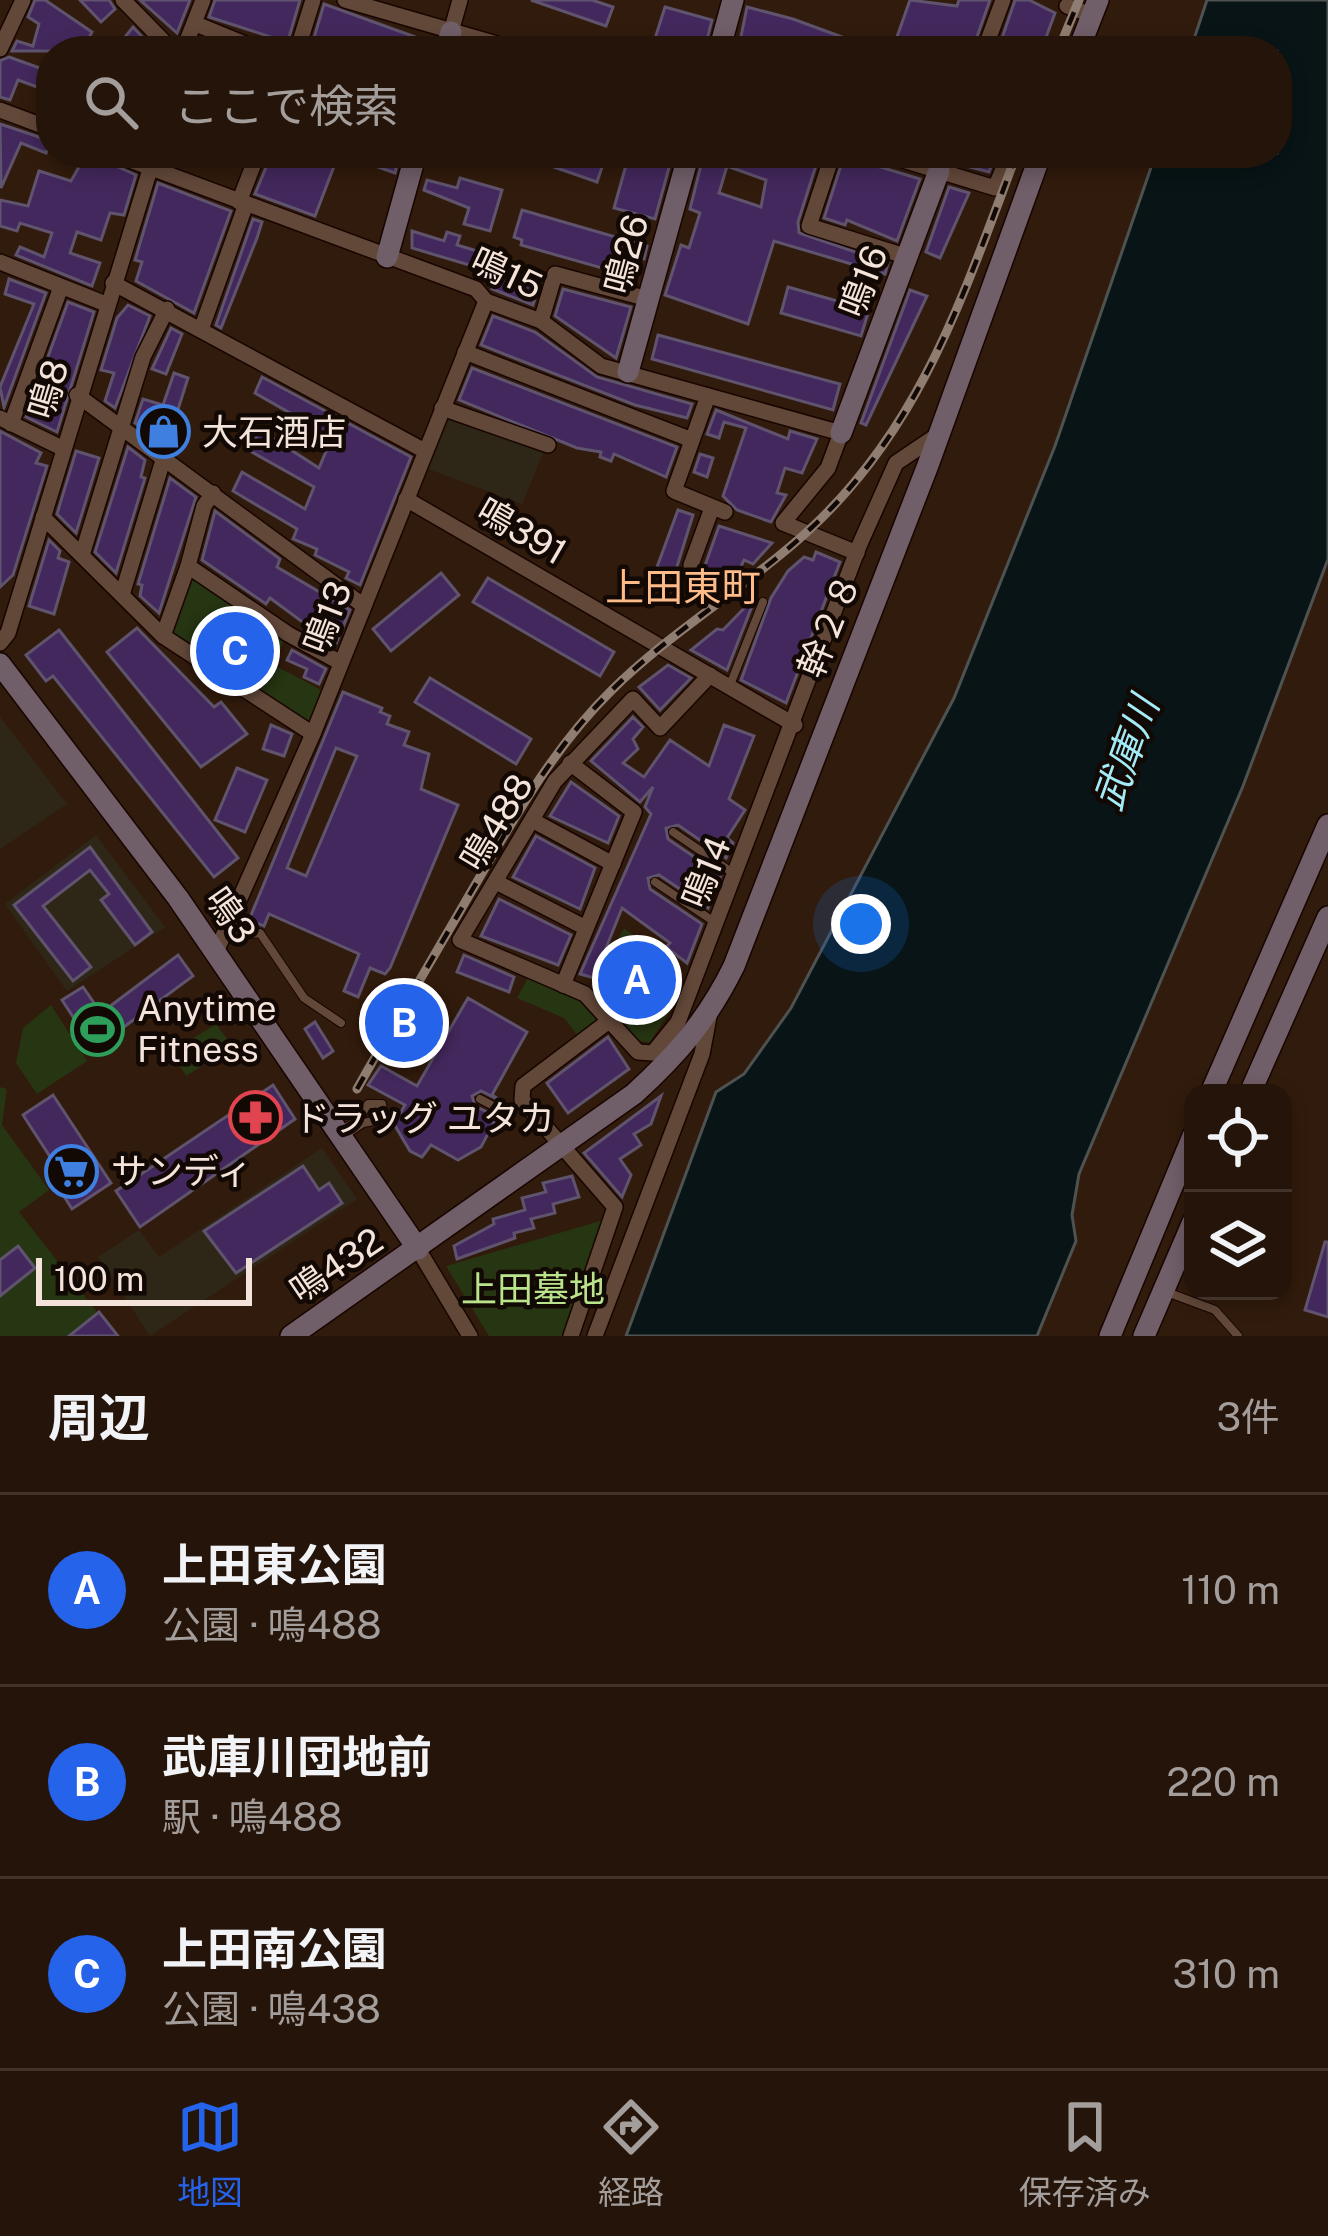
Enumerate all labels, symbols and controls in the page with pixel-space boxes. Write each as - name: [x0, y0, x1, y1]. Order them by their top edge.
- search box: [36, 36, 1292, 168]
- icon: search: [78, 69, 144, 135]
- text: ここで検索: [174, 79, 399, 132]
- street label: 鳴26: [595, 210, 657, 298]
- street label: 鳴15: [465, 238, 549, 308]
- street label: 鳴16: [830, 239, 896, 323]
- street label: 鳴8: [19, 354, 77, 424]
- shop icon: 大石酒店: [135, 404, 191, 460]
- place label: 大石酒店: [202, 411, 346, 453]
- street label: 鳴391: [470, 489, 574, 573]
- district label: 上田東町: [605, 564, 761, 610]
- street label: 幹２８: [789, 567, 869, 683]
- street label: 鳴13: [294, 575, 360, 659]
- pin: C: [196, 606, 274, 696]
- water label: 武庫川: [1084, 686, 1169, 816]
- street label: 鳴488: [451, 766, 541, 878]
- street label: 鳴14: [673, 830, 739, 914]
- street label: 鳴3: [197, 879, 265, 951]
- your location: [831, 894, 891, 954]
- pin: A: [598, 935, 676, 1025]
- pin: B: [365, 978, 443, 1068]
- place label: Anytime Fitness: [137, 987, 277, 1070]
- sports icon: Anytime Fitness: [70, 1001, 126, 1057]
- map controls: [1184, 1084, 1292, 1300]
- button: locate: [1184, 1084, 1292, 1192]
- pharmacy icon: ドラッグ ユタカ: [227, 1090, 283, 1146]
- place label: ドラッグ ユタカ: [294, 1097, 555, 1139]
- supermarket icon: サンディ: [44, 1143, 100, 1199]
- place label: サンディ: [111, 1150, 252, 1192]
- button: layers: [1184, 1192, 1292, 1300]
- street label: 鳴432: [282, 1219, 390, 1311]
- scale bar: [36, 1252, 252, 1305]
- text: 100 m: [54, 1260, 144, 1298]
- park label: 上田墓地: [461, 1268, 605, 1310]
- text: 周辺: [48, 1388, 150, 1447]
- text: 3件: [1216, 1394, 1280, 1440]
- text: 上田東公園: [162, 1538, 387, 1591]
- text: A: [73, 1567, 101, 1613]
- text: 110 m: [1181, 1567, 1280, 1613]
- text: 公園 · 鳴488: [162, 1602, 381, 1648]
- text: 武庫川団地前: [162, 1730, 432, 1783]
- text: B: [74, 1759, 100, 1805]
- text: 220 m: [1166, 1759, 1280, 1805]
- text: 駅 · 鳴488: [162, 1794, 342, 1840]
- text: 上田南公園: [162, 1922, 387, 1975]
- text: C: [73, 1951, 101, 1997]
- text: 310 m: [1172, 1951, 1280, 1997]
- text: 公園 · 鳴438: [162, 1986, 381, 2032]
- tab: 地図: [177, 2094, 243, 2214]
- tab: 経路: [598, 2094, 664, 2214]
- tab: 保存済み: [1019, 2094, 1151, 2214]

